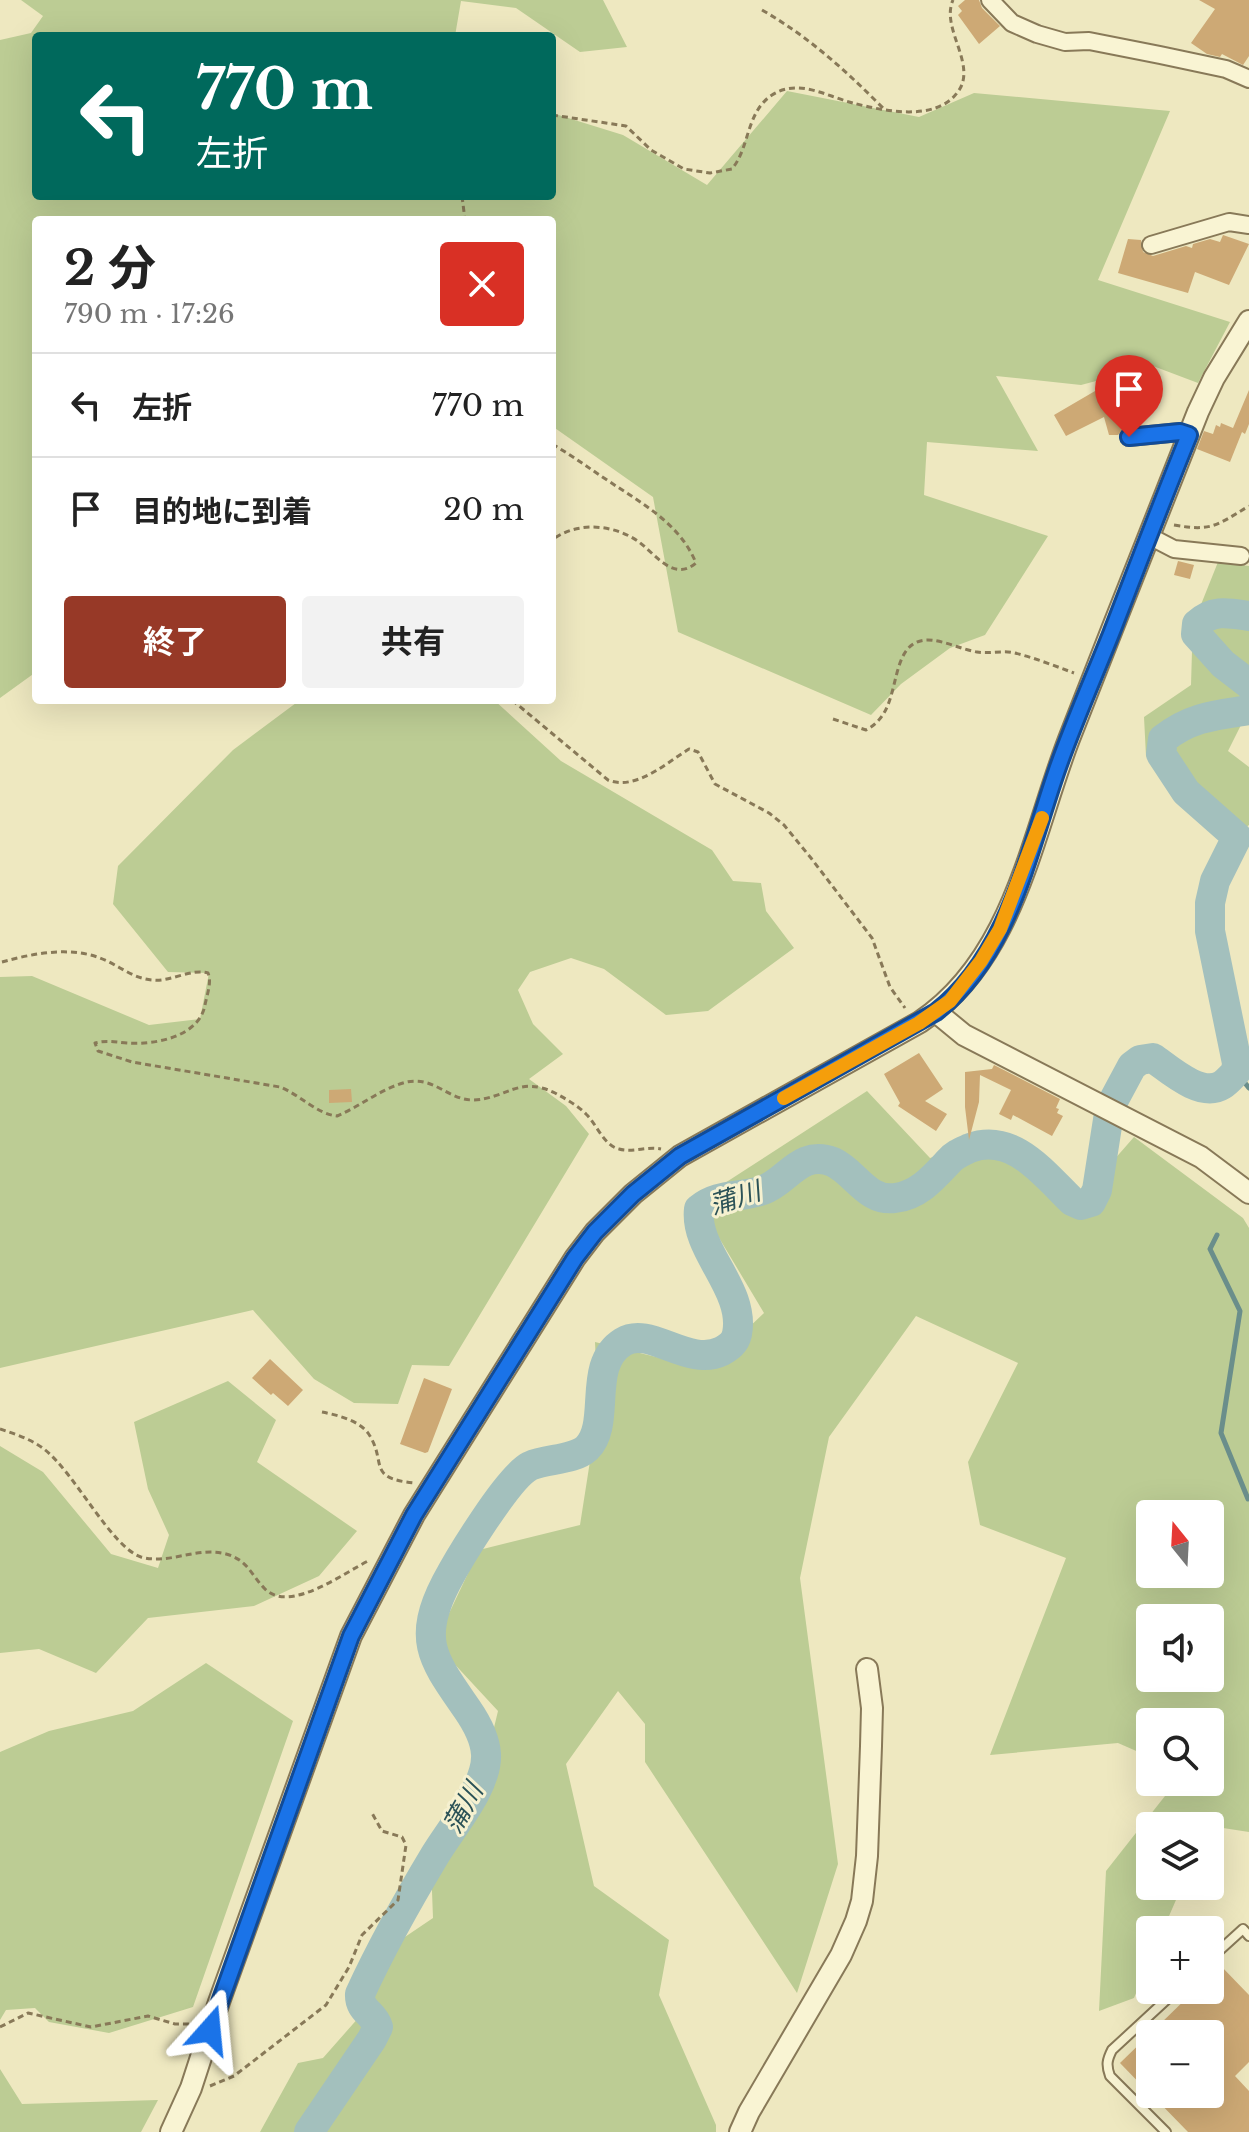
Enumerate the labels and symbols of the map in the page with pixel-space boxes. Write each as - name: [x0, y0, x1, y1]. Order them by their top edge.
- pin: [1095, 355, 1163, 437]
- water label: 蒲川: [705, 1174, 768, 1221]
- north arrow: [1136, 1500, 1224, 1588]
- water label: 蒲川: [436, 1775, 491, 1839]
- position arrow: [168, 1988, 252, 2072]

